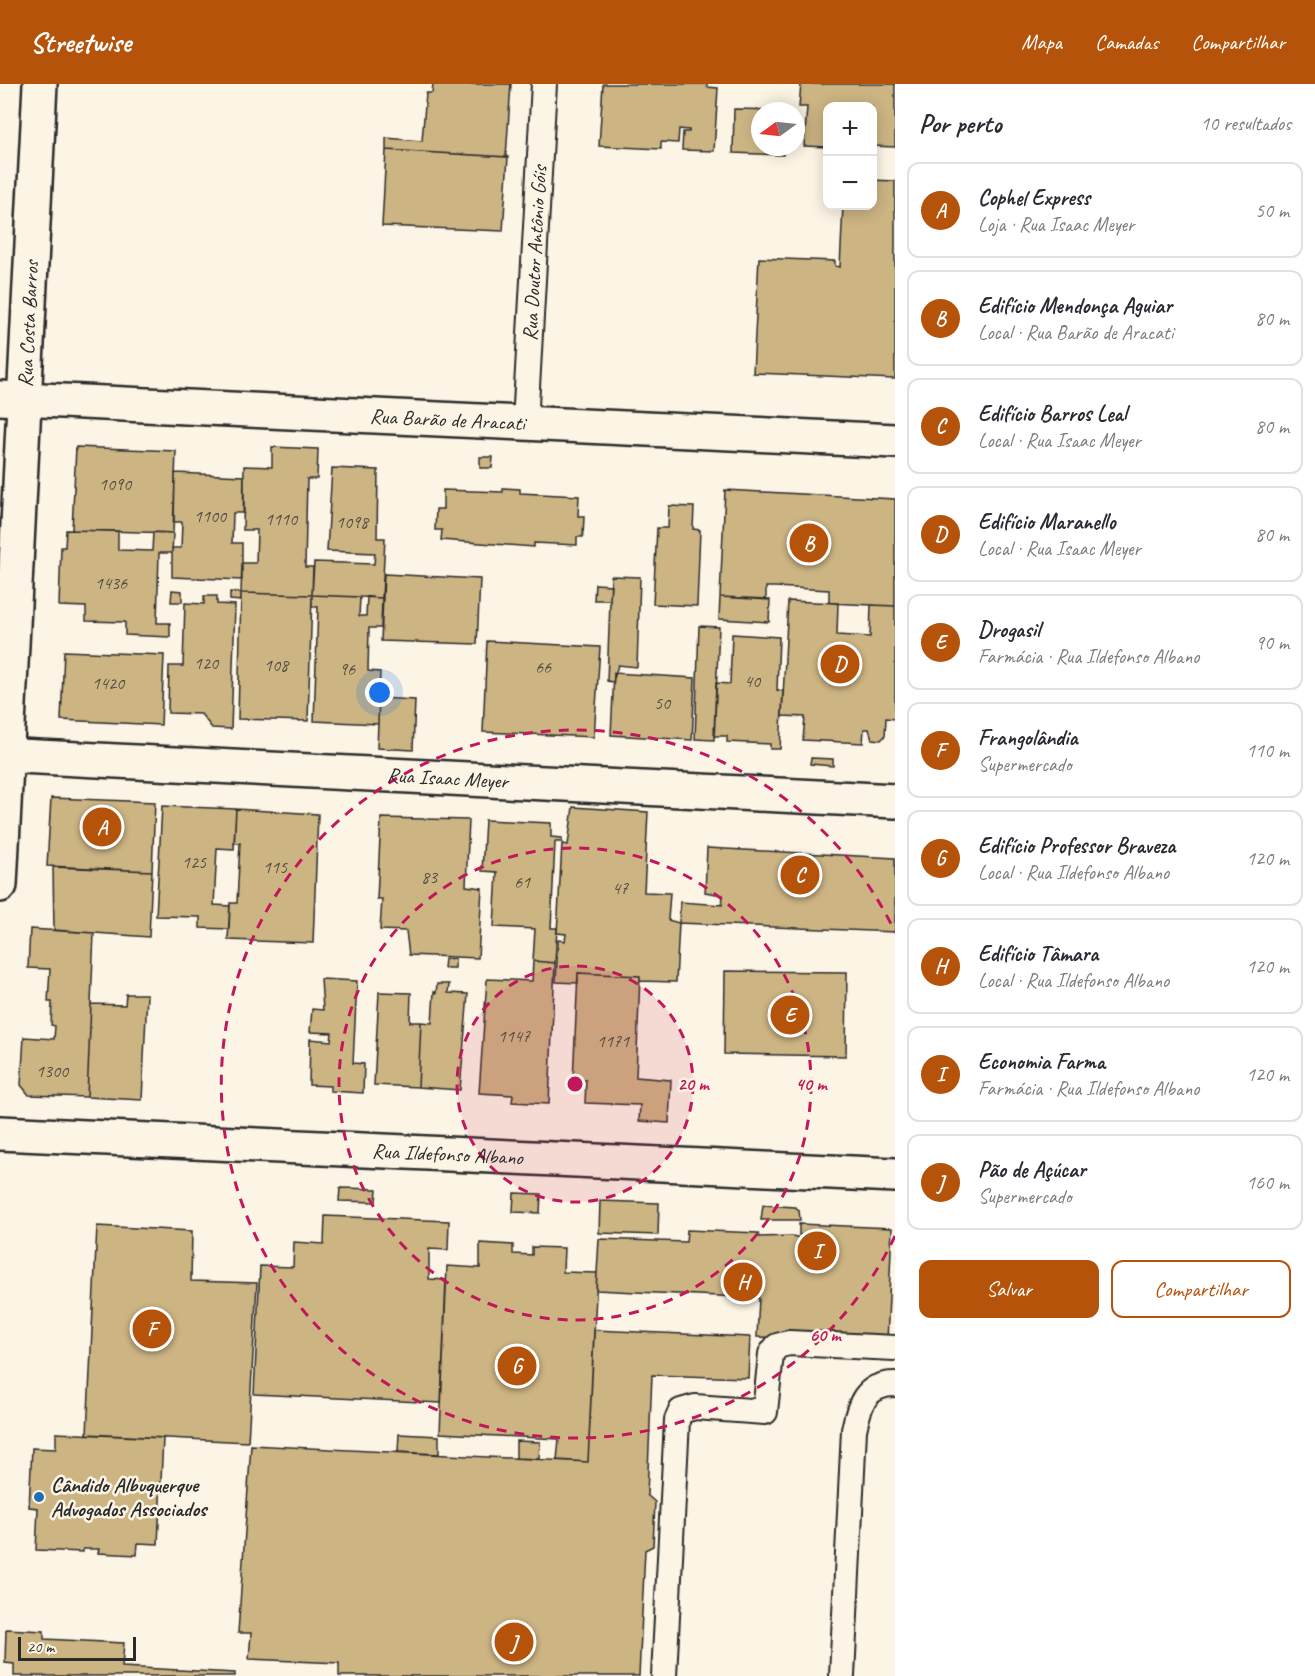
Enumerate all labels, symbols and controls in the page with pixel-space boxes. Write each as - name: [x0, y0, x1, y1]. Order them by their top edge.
- text: Streetwise: [30, 25, 131, 60]
- text: Mapa: [1021, 29, 1062, 55]
- text: Camadas: [1095, 29, 1158, 55]
- text: Compartilhar: [1191, 29, 1285, 55]
- north arrow: [751, 102, 805, 156]
- map controls: [823, 102, 877, 210]
- button: +: [823, 102, 877, 156]
- text: Por perto: [919, 107, 1001, 140]
- text: 10 resultados: [1200, 111, 1291, 136]
- button: −: [823, 156, 877, 210]
- street label: Rua Doutor Antônio Góis: [517, 163, 553, 342]
- text: Cophel Express: [978, 184, 1090, 212]
- text: A: [935, 198, 946, 223]
- text: 50 m: [1255, 198, 1289, 223]
- text: Loja · Rua Isaac Meyer: [978, 212, 1134, 237]
- street label: Rua Costa Barros: [12, 258, 44, 388]
- text: Edifício Mendonça Aguiar: [978, 292, 1172, 320]
- text: B: [935, 306, 946, 331]
- text: 80 m: [1255, 306, 1289, 331]
- text: Local · Rua Barão de Aracati: [978, 320, 1173, 345]
- text: Edifício Barros Leal: [978, 400, 1127, 428]
- street label: Rua Barão de Aracati: [369, 403, 529, 436]
- text: C: [936, 414, 945, 439]
- text: 80 m: [1255, 414, 1289, 439]
- text: Local · Rua Isaac Meyer: [978, 428, 1141, 453]
- house number: 1090: [99, 473, 133, 495]
- house number: 1100: [194, 505, 228, 527]
- house number: 1110: [265, 508, 299, 530]
- text: Edifício Maranello: [978, 508, 1115, 536]
- house number: 1098: [336, 511, 370, 533]
- pin: B: [790, 520, 828, 566]
- text: D: [935, 522, 946, 547]
- text: 80 m: [1255, 522, 1289, 547]
- text: Local · Rua Isaac Meyer: [978, 536, 1141, 561]
- house number: 1436: [95, 572, 128, 594]
- text: Drogasil: [978, 616, 1040, 644]
- text: E: [935, 630, 946, 655]
- text: 90 m: [1255, 630, 1289, 655]
- pin: D: [820, 642, 860, 686]
- text: Farmácia · Rua Ildefonso Albano: [978, 644, 1199, 669]
- house number: 120: [194, 652, 220, 674]
- house number: 108: [264, 654, 290, 676]
- house number: 66: [535, 656, 552, 678]
- house number: 96: [339, 658, 356, 680]
- house number: 40: [744, 670, 762, 692]
- house number: 1420: [92, 672, 126, 694]
- your location: [365, 678, 394, 707]
- house number: 50: [654, 692, 672, 714]
- text: Frangolândia: [978, 724, 1078, 752]
- text: F: [936, 738, 945, 763]
- text: 110 m: [1246, 738, 1289, 763]
- text: Supermercado: [978, 752, 1072, 777]
- street label: Rua Isaac Meyer: [386, 762, 511, 794]
- pin: A: [82, 804, 122, 850]
- text: Edifício Professor Braveza: [978, 832, 1175, 860]
- text: G: [936, 846, 945, 871]
- text: 120 m: [1246, 846, 1289, 871]
- house number: 125: [182, 851, 207, 873]
- pin: C: [780, 852, 820, 898]
- house number: 115: [263, 856, 288, 878]
- text: Local · Rua Ildefonso Albano: [978, 860, 1169, 885]
- house number: 83: [421, 866, 439, 888]
- house number: 61: [514, 871, 531, 893]
- house number: 47: [612, 877, 629, 899]
- text: Edifício Tâmara: [978, 940, 1098, 968]
- text: H: [935, 954, 946, 979]
- text: 120 m: [1246, 954, 1289, 979]
- text: Local · Rua Ildefonso Albano: [978, 968, 1169, 993]
- pin: E: [770, 992, 810, 1038]
- house number: 1147: [498, 1025, 531, 1047]
- house number: 1171: [597, 1030, 630, 1052]
- text: Economia Farma: [978, 1048, 1105, 1076]
- house number: 1300: [36, 1060, 70, 1082]
- text: I: [936, 1062, 945, 1087]
- text: 120 m: [1246, 1062, 1289, 1087]
- text: 20 m: [678, 1073, 710, 1095]
- text: 40 m: [796, 1073, 828, 1095]
- centre of rings: [565, 1074, 585, 1094]
- text: Farmácia · Rua Ildefonso Albano: [978, 1076, 1199, 1101]
- street label: Rua Ildefonso Albano: [372, 1137, 525, 1171]
- text: Pão de Açúcar: [978, 1156, 1086, 1184]
- text: J: [937, 1170, 944, 1195]
- text: 160 m: [1246, 1170, 1289, 1195]
- text: Supermercado: [978, 1184, 1072, 1209]
- pin: I: [798, 1228, 836, 1274]
- pin: H: [724, 1260, 762, 1304]
- button: Salvar: [919, 1260, 1099, 1318]
- button: Compartilhar: [1111, 1260, 1291, 1318]
- pin: F: [132, 1306, 172, 1352]
- text: 60 m: [809, 1324, 842, 1346]
- pin: G: [498, 1344, 536, 1388]
- place label: Cândido Albuquerque Advogados Associados: [51, 1472, 209, 1522]
- marker: Cândido Albuquerque Advogados Associados: [32, 1490, 46, 1504]
- pin: J: [494, 1620, 534, 1664]
- scale bar: [18, 1634, 136, 1662]
- text: 20 m: [27, 1637, 54, 1657]

